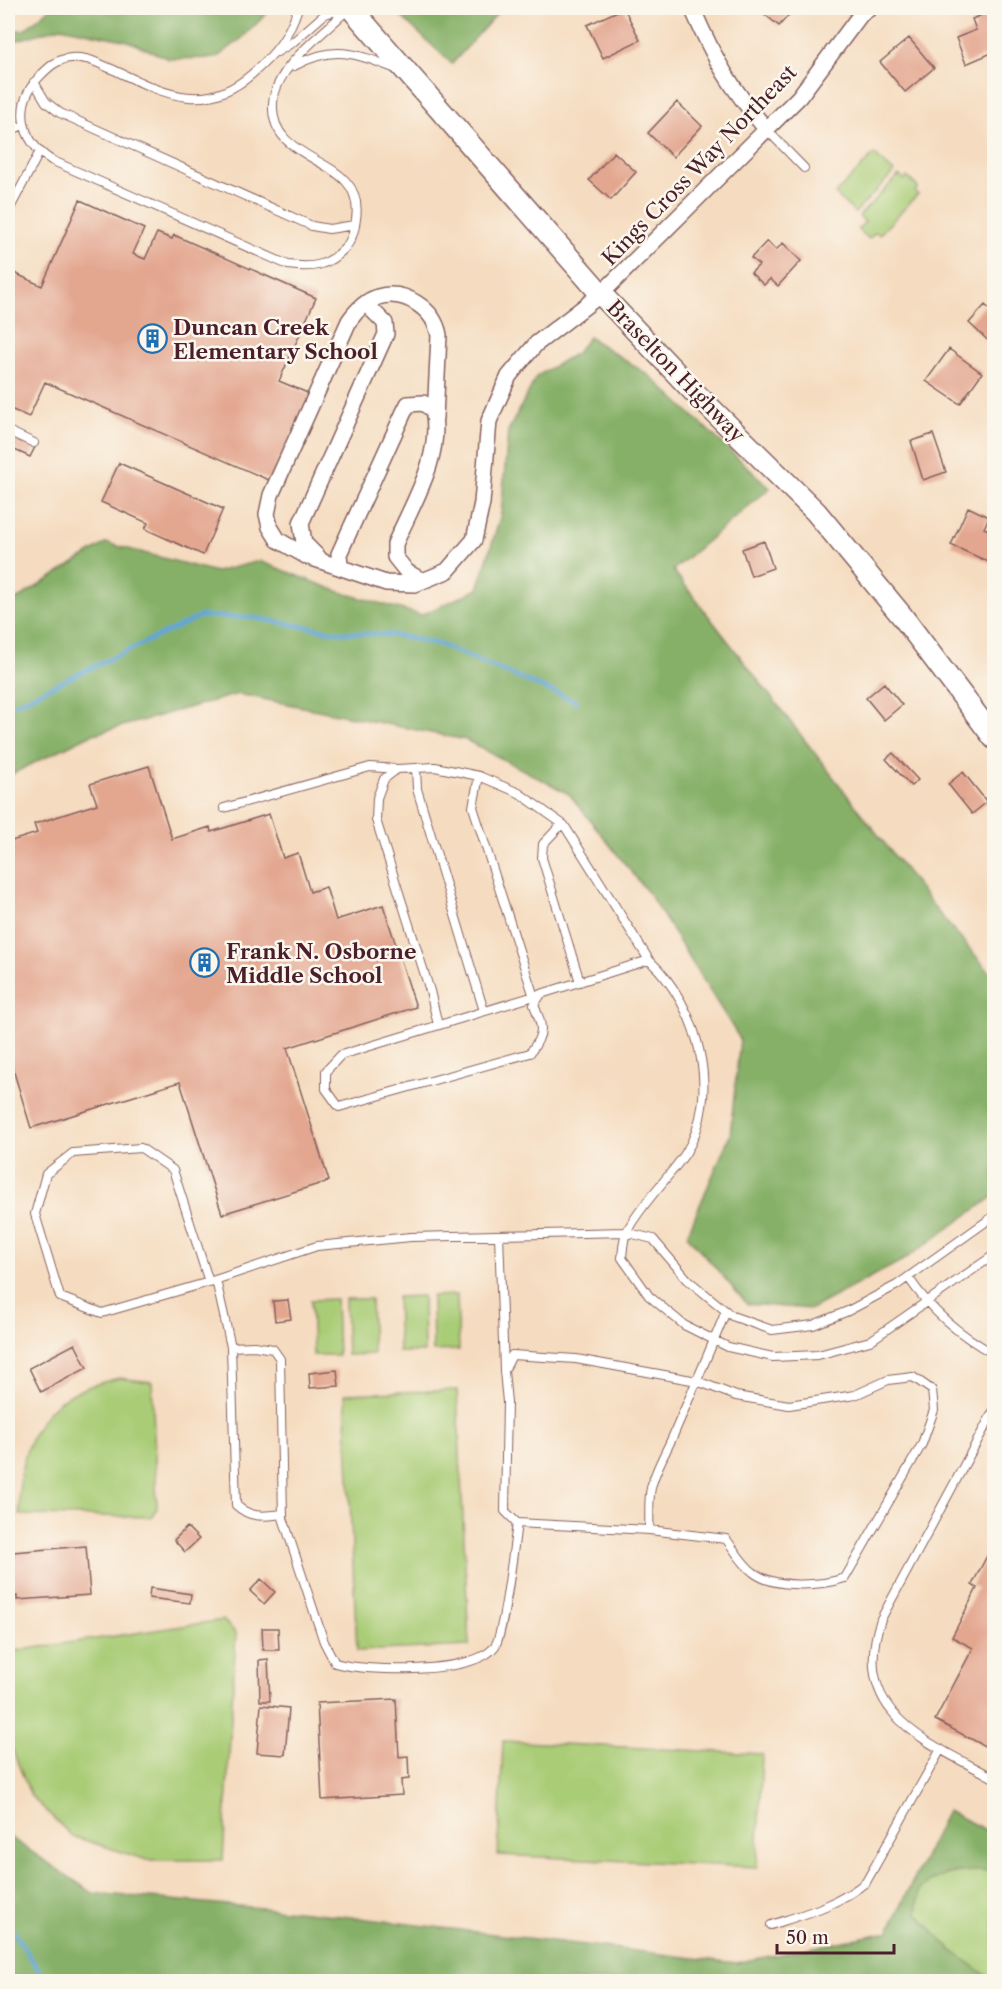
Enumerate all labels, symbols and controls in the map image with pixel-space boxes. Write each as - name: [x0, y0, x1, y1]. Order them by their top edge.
- street label: Kings Cross Way Northeast: [597, 59, 802, 270]
- street label: Braselton Highway: [602, 295, 750, 447]
- place label: Duncan Creek Elementary School: [173, 315, 378, 364]
- building icon: Duncan Creek Elementary School: [136, 323, 168, 355]
- place label: Frank N. Osborne Middle School: [226, 939, 416, 988]
- building icon: Frank N. Osborne Middle School: [189, 947, 221, 979]
- scale bar: [777, 1917, 894, 1955]
- text: 50 m: [786, 1927, 829, 1949]

